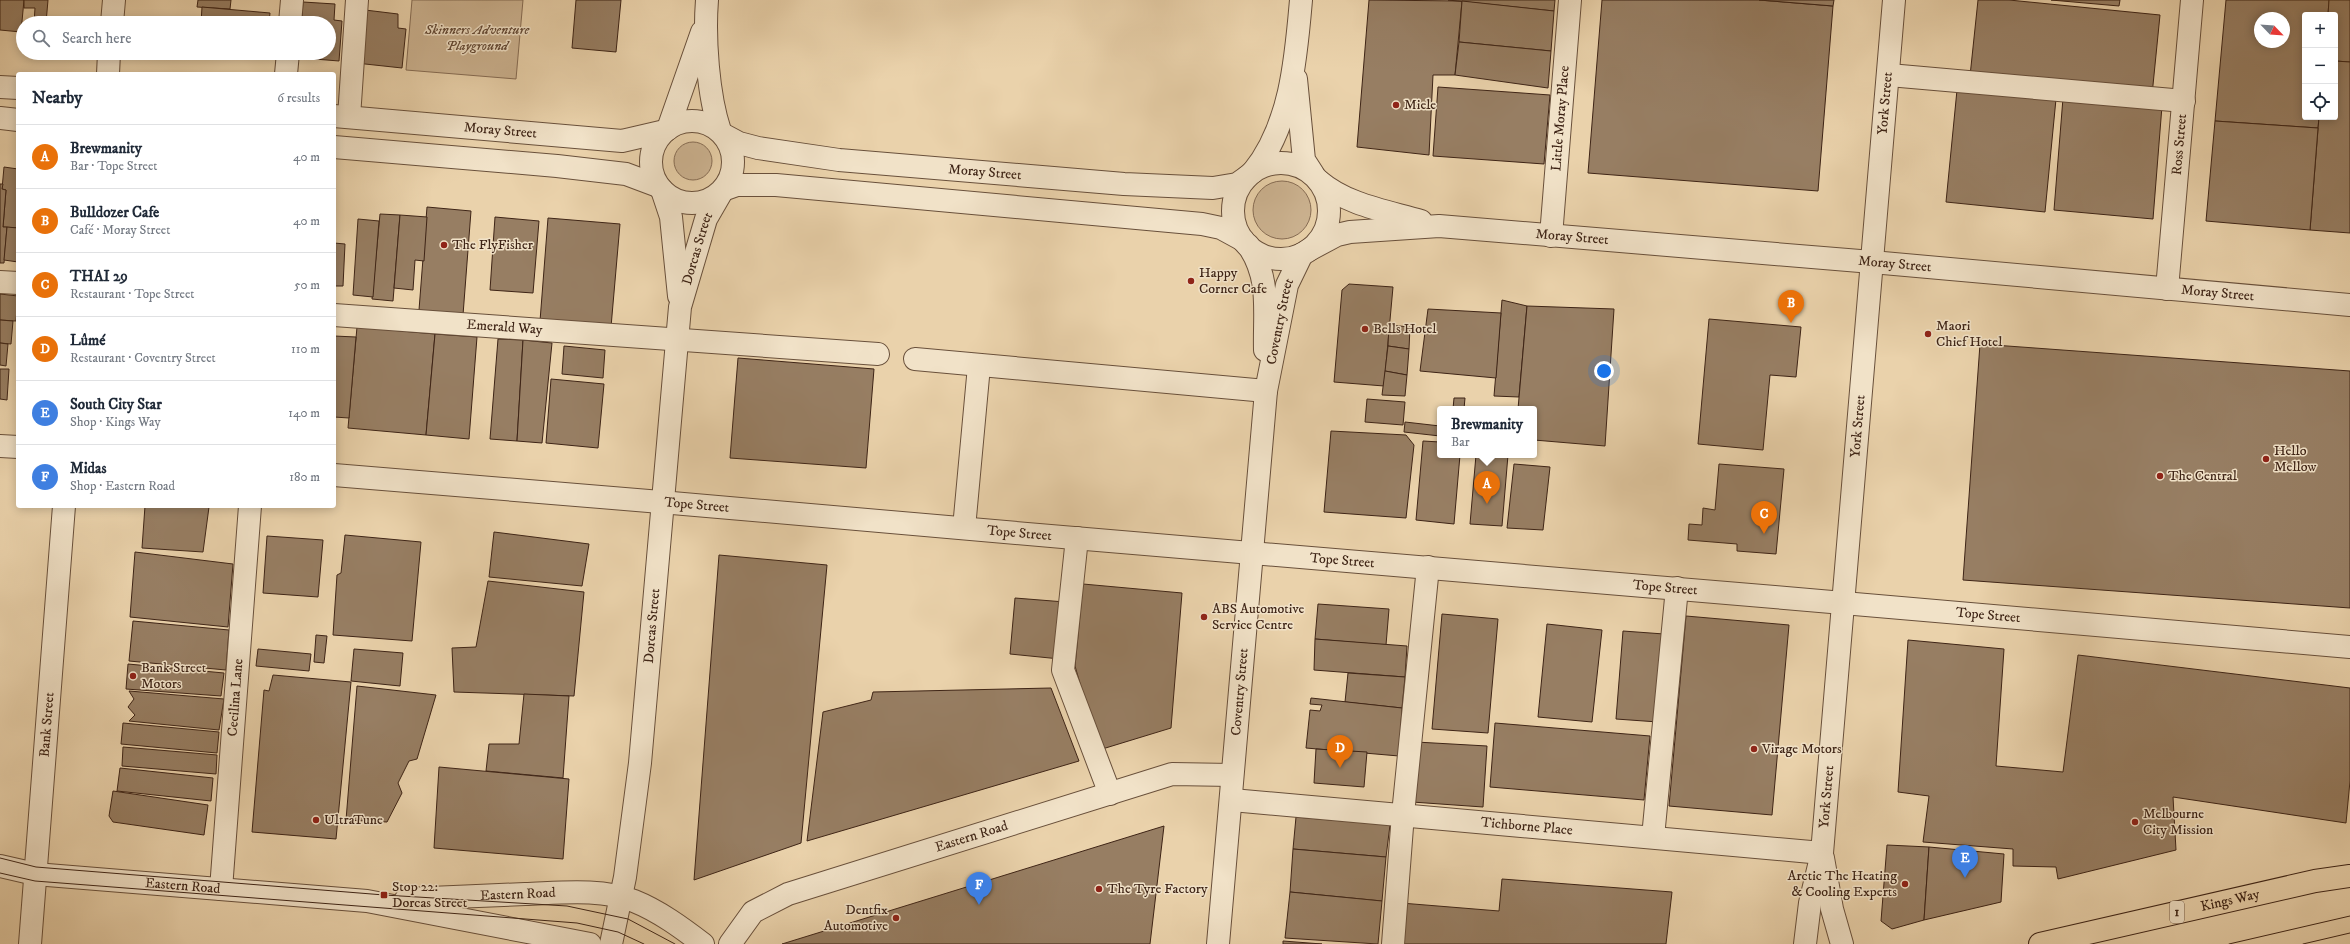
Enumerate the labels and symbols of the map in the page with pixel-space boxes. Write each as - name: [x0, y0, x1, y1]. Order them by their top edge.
- north arrow: [2254, 12, 2290, 48]
- park label: Skinners Adventure Playground: [424, 21, 531, 55]
- street label: Little Moray Place: [1547, 65, 1574, 172]
- street label: York Street: [1874, 71, 1897, 136]
- place label: Miele: [1404, 96, 1436, 114]
- marker: Miele: [1391, 100, 1401, 110]
- street label: Ross Street: [2168, 113, 2191, 176]
- street label: Moray Street: [463, 118, 538, 143]
- street label: Moray Street: [948, 160, 1023, 184]
- street label: Dorcas Street: [678, 208, 717, 287]
- street label: Moray Street: [1535, 225, 1610, 249]
- place label: The FlyFisher: [452, 236, 534, 254]
- marker: The FlyFisher: [439, 240, 449, 250]
- street label: Moray Street: [1858, 252, 1933, 276]
- place label: Happy Corner Cafe: [1199, 264, 1267, 298]
- street label: Coventry Street: [1262, 275, 1298, 366]
- marker: Happy Corner Cafe: [1186, 276, 1196, 286]
- street label: Moray Street: [2180, 281, 2255, 305]
- pin: B: [1778, 290, 1804, 323]
- street label: Emerald Way: [466, 316, 544, 339]
- place label: Maori Chief Hotel: [1936, 317, 2003, 351]
- place label: Bells Hotel: [1373, 320, 1437, 338]
- marker: Bells Hotel: [1360, 324, 1370, 334]
- marker: Maori Chief Hotel: [1923, 329, 1933, 339]
- your location: [1594, 361, 1614, 381]
- street label: York Street: [1846, 394, 1870, 458]
- place label: Hello Mellow: [2274, 442, 2317, 476]
- marker: Hello Mellow: [2261, 454, 2271, 464]
- place label: The Central: [2168, 467, 2238, 485]
- pin: A: [1474, 471, 1500, 504]
- marker: The Central: [2155, 471, 2165, 481]
- street label: Tope Street: [664, 493, 730, 517]
- pin: C: [1751, 501, 1777, 534]
- street label: Tope Street: [986, 522, 1053, 545]
- street label: Tope Street: [1309, 549, 1376, 572]
- street label: Tope Street: [1632, 576, 1699, 600]
- street label: Dorcas Street: [640, 587, 664, 664]
- place label: ABS Automotive Service Centre: [1212, 600, 1305, 634]
- street label: Tope Street: [1955, 604, 2022, 627]
- marker: ABS Automotive Service Centre: [1199, 612, 1209, 622]
- street label: Coventry Street: [1227, 647, 1253, 736]
- street label: Cecilina Lane: [224, 658, 247, 737]
- place label: Bank Street Motors: [141, 659, 207, 693]
- marker: Bank Street Motors: [128, 671, 138, 681]
- street label: Bank Street: [36, 691, 59, 758]
- pin: D: [1327, 735, 1353, 768]
- place label: Virage Motors: [1761, 740, 1842, 758]
- marker: Virage Motors: [1749, 744, 1759, 754]
- street label: York Street: [1815, 764, 1838, 829]
- place label: Melbourne City Mission: [2143, 805, 2214, 839]
- place label: UltraTune: [324, 811, 383, 829]
- street label: Tichborne Place: [1480, 813, 1574, 840]
- marker: UltraTune: [311, 815, 321, 825]
- street label: Eastern Road: [933, 817, 1010, 856]
- marker: Melbourne City Mission: [2130, 817, 2140, 827]
- pin: E: [1952, 845, 1978, 878]
- place label: Arctic The Heating & Cooling Experts: [1788, 867, 1897, 901]
- pin: F: [966, 872, 992, 905]
- street label: Eastern Road: [144, 874, 221, 898]
- place label: Stop 22: Dorcas Street: [392, 878, 468, 912]
- marker: Arctic The Heating & Cooling Experts: [1900, 879, 1910, 889]
- place label: The Tyre Factory: [1107, 880, 1208, 898]
- street label: Eastern Road: [480, 884, 556, 905]
- marker: The Tyre Factory: [1094, 884, 1104, 894]
- street label: Kings Way: [2199, 885, 2262, 916]
- marker: Stop 22: Dorcas Street: [379, 890, 389, 900]
- place label: Dentfix Automotive: [824, 901, 888, 935]
- road number: 1: [2170, 901, 2184, 923]
- marker: Dentfix Automotive: [891, 913, 901, 923]

